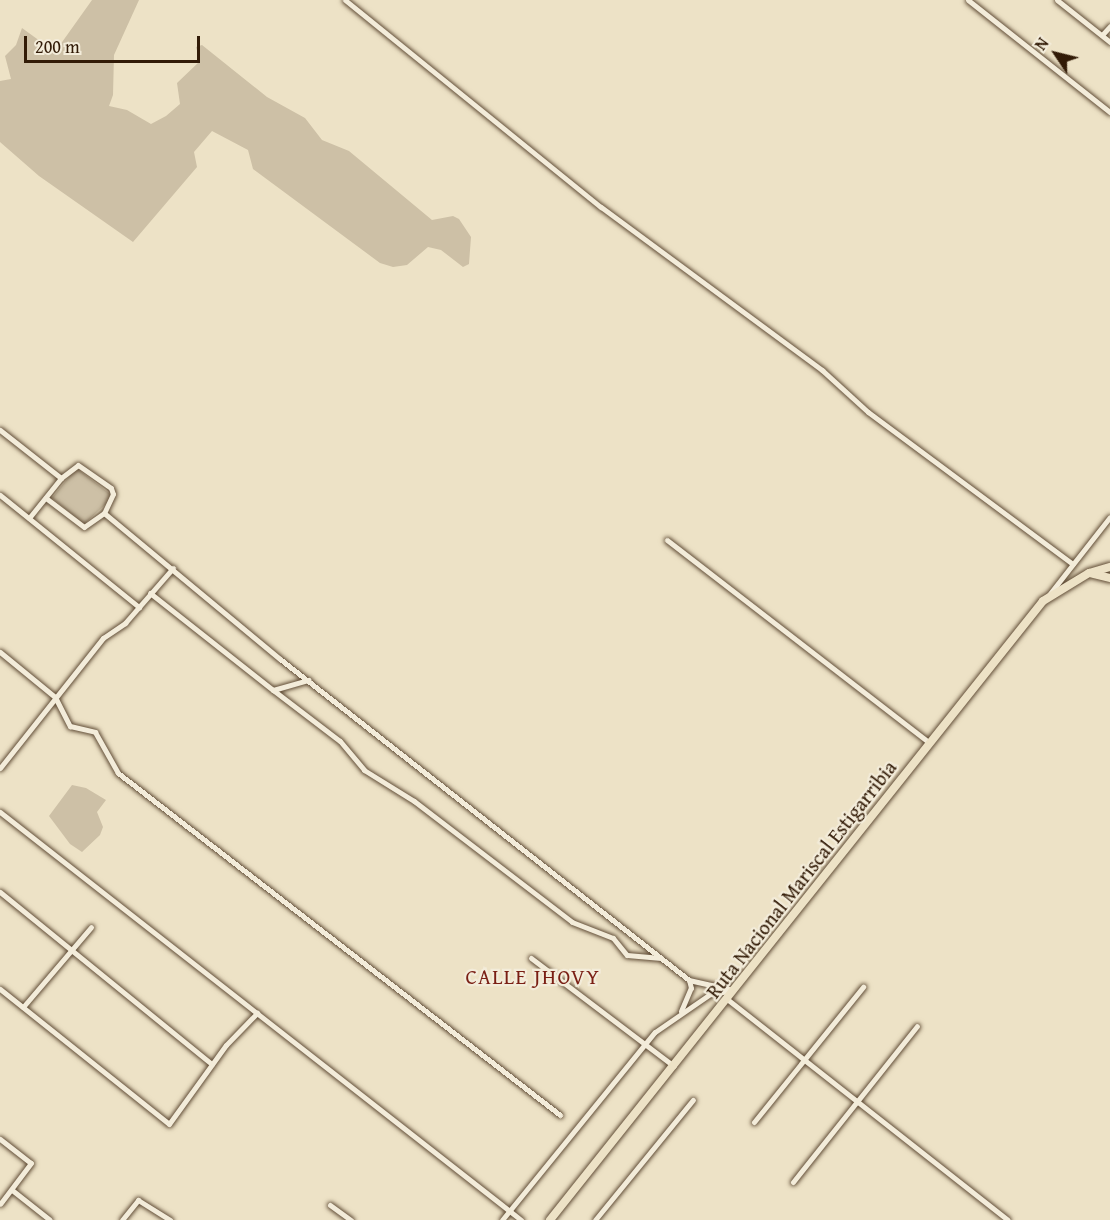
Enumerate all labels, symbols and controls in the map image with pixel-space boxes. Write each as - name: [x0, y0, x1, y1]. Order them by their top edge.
- scale bar: [27, 24, 202, 62]
- north arrow: [1026, 24, 1086, 84]
- text: N: [1028, 32, 1054, 55]
- text: 200 m: [35, 33, 80, 60]
- street label: Ruta Nacional Mariscal Estigarribia: [701, 755, 901, 1003]
- district label: CALLE JHOVY: [466, 964, 600, 990]

